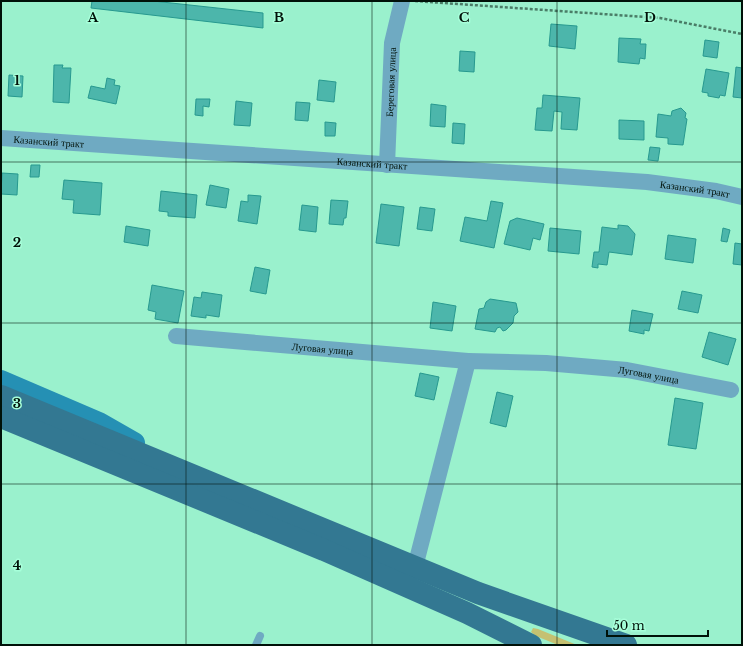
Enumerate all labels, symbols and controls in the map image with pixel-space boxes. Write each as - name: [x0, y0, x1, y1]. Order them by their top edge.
- text: A: [87, 9, 99, 26]
- text: B: [274, 9, 284, 26]
- text: C: [459, 9, 470, 26]
- text: D: [644, 9, 656, 26]
- street label: Береговая улица: [382, 46, 398, 117]
- text: 1: [14, 72, 20, 89]
- street label: Казанский тракт: [13, 132, 85, 150]
- street label: Казанский тракт: [336, 154, 408, 172]
- street label: Казанский тракт: [659, 177, 732, 201]
- text: 2: [13, 234, 21, 251]
- street label: Луговая улица: [291, 339, 354, 358]
- street label: Луговая улица: [618, 363, 681, 386]
- text: 3: [13, 395, 21, 412]
- text: 4: [13, 557, 22, 574]
- scale bar: [607, 612, 708, 638]
- text: 50 m: [613, 618, 645, 633]

